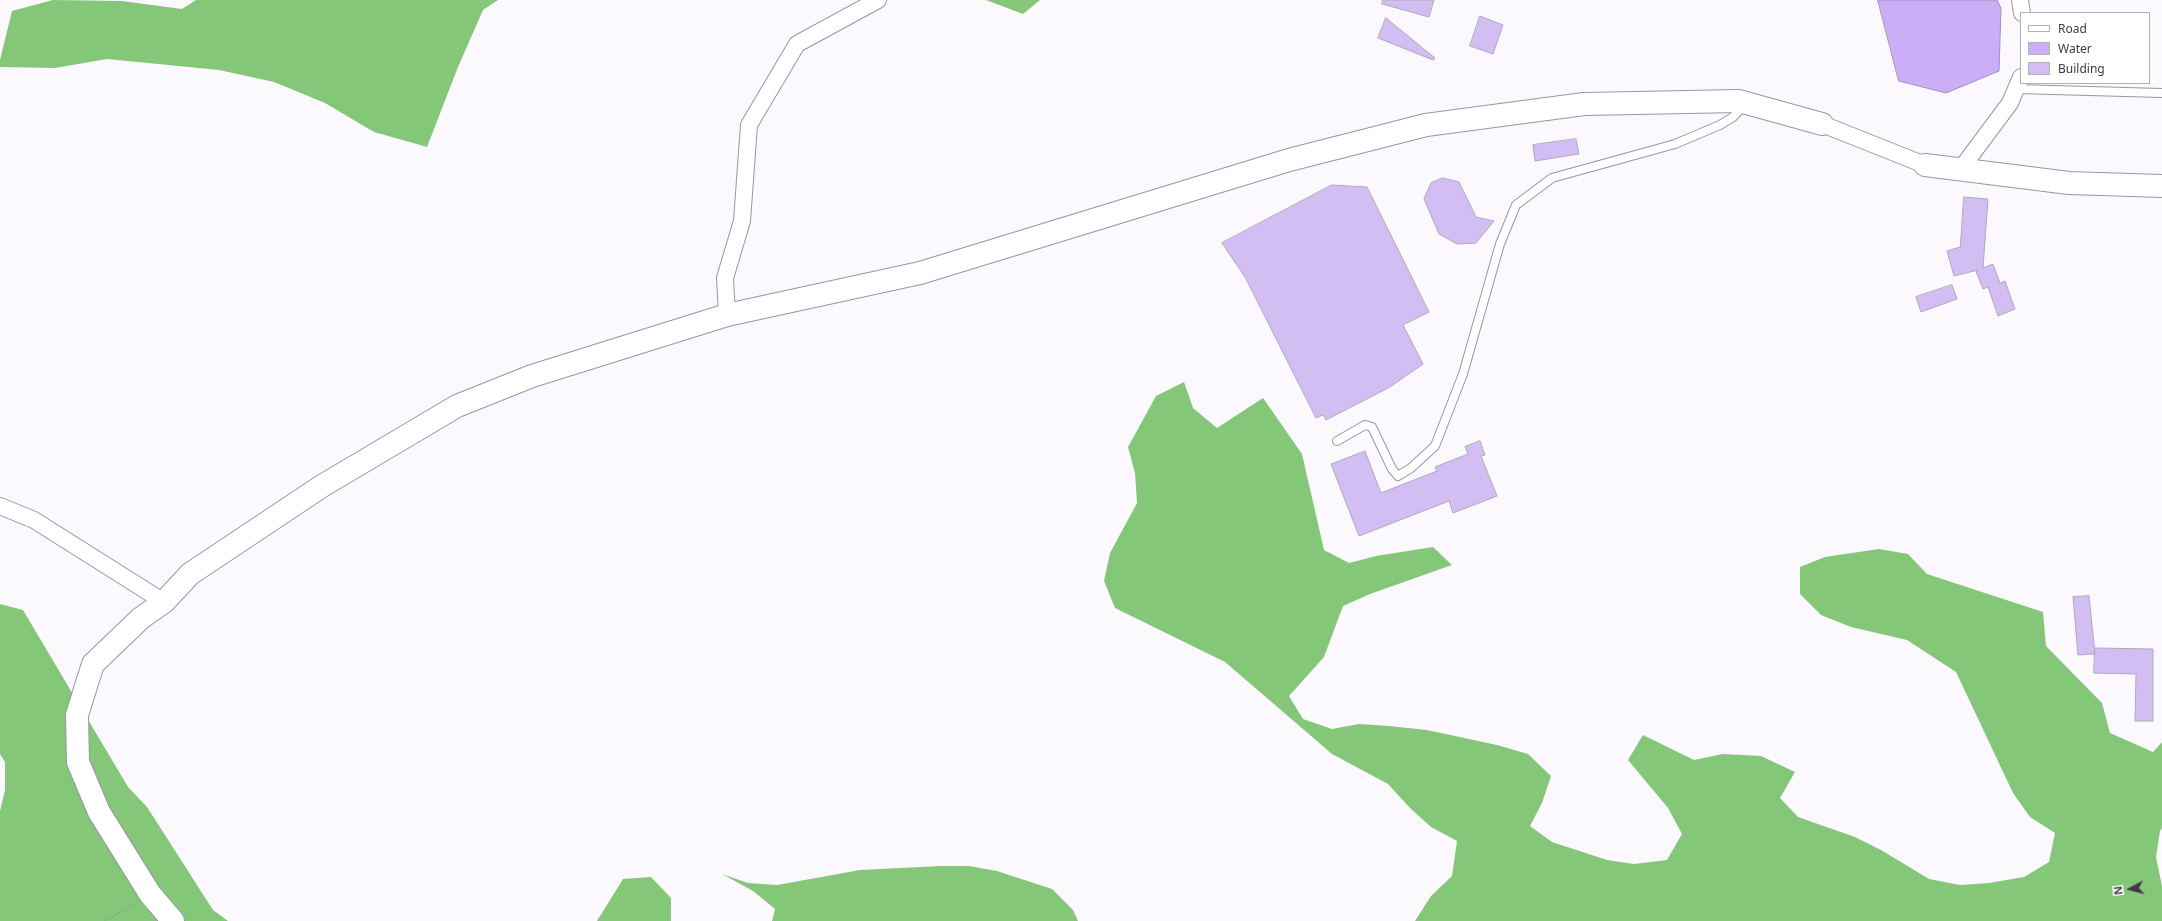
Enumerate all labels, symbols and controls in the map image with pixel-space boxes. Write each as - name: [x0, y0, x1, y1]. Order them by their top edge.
- legend: [2020, 12, 2150, 84]
- text: Road: [2058, 20, 2087, 37]
- text: Water: [2058, 40, 2092, 57]
- text: Building: [2058, 60, 2105, 77]
- north arrow: [2110, 869, 2150, 909]
- text: N: [2110, 885, 2126, 896]

